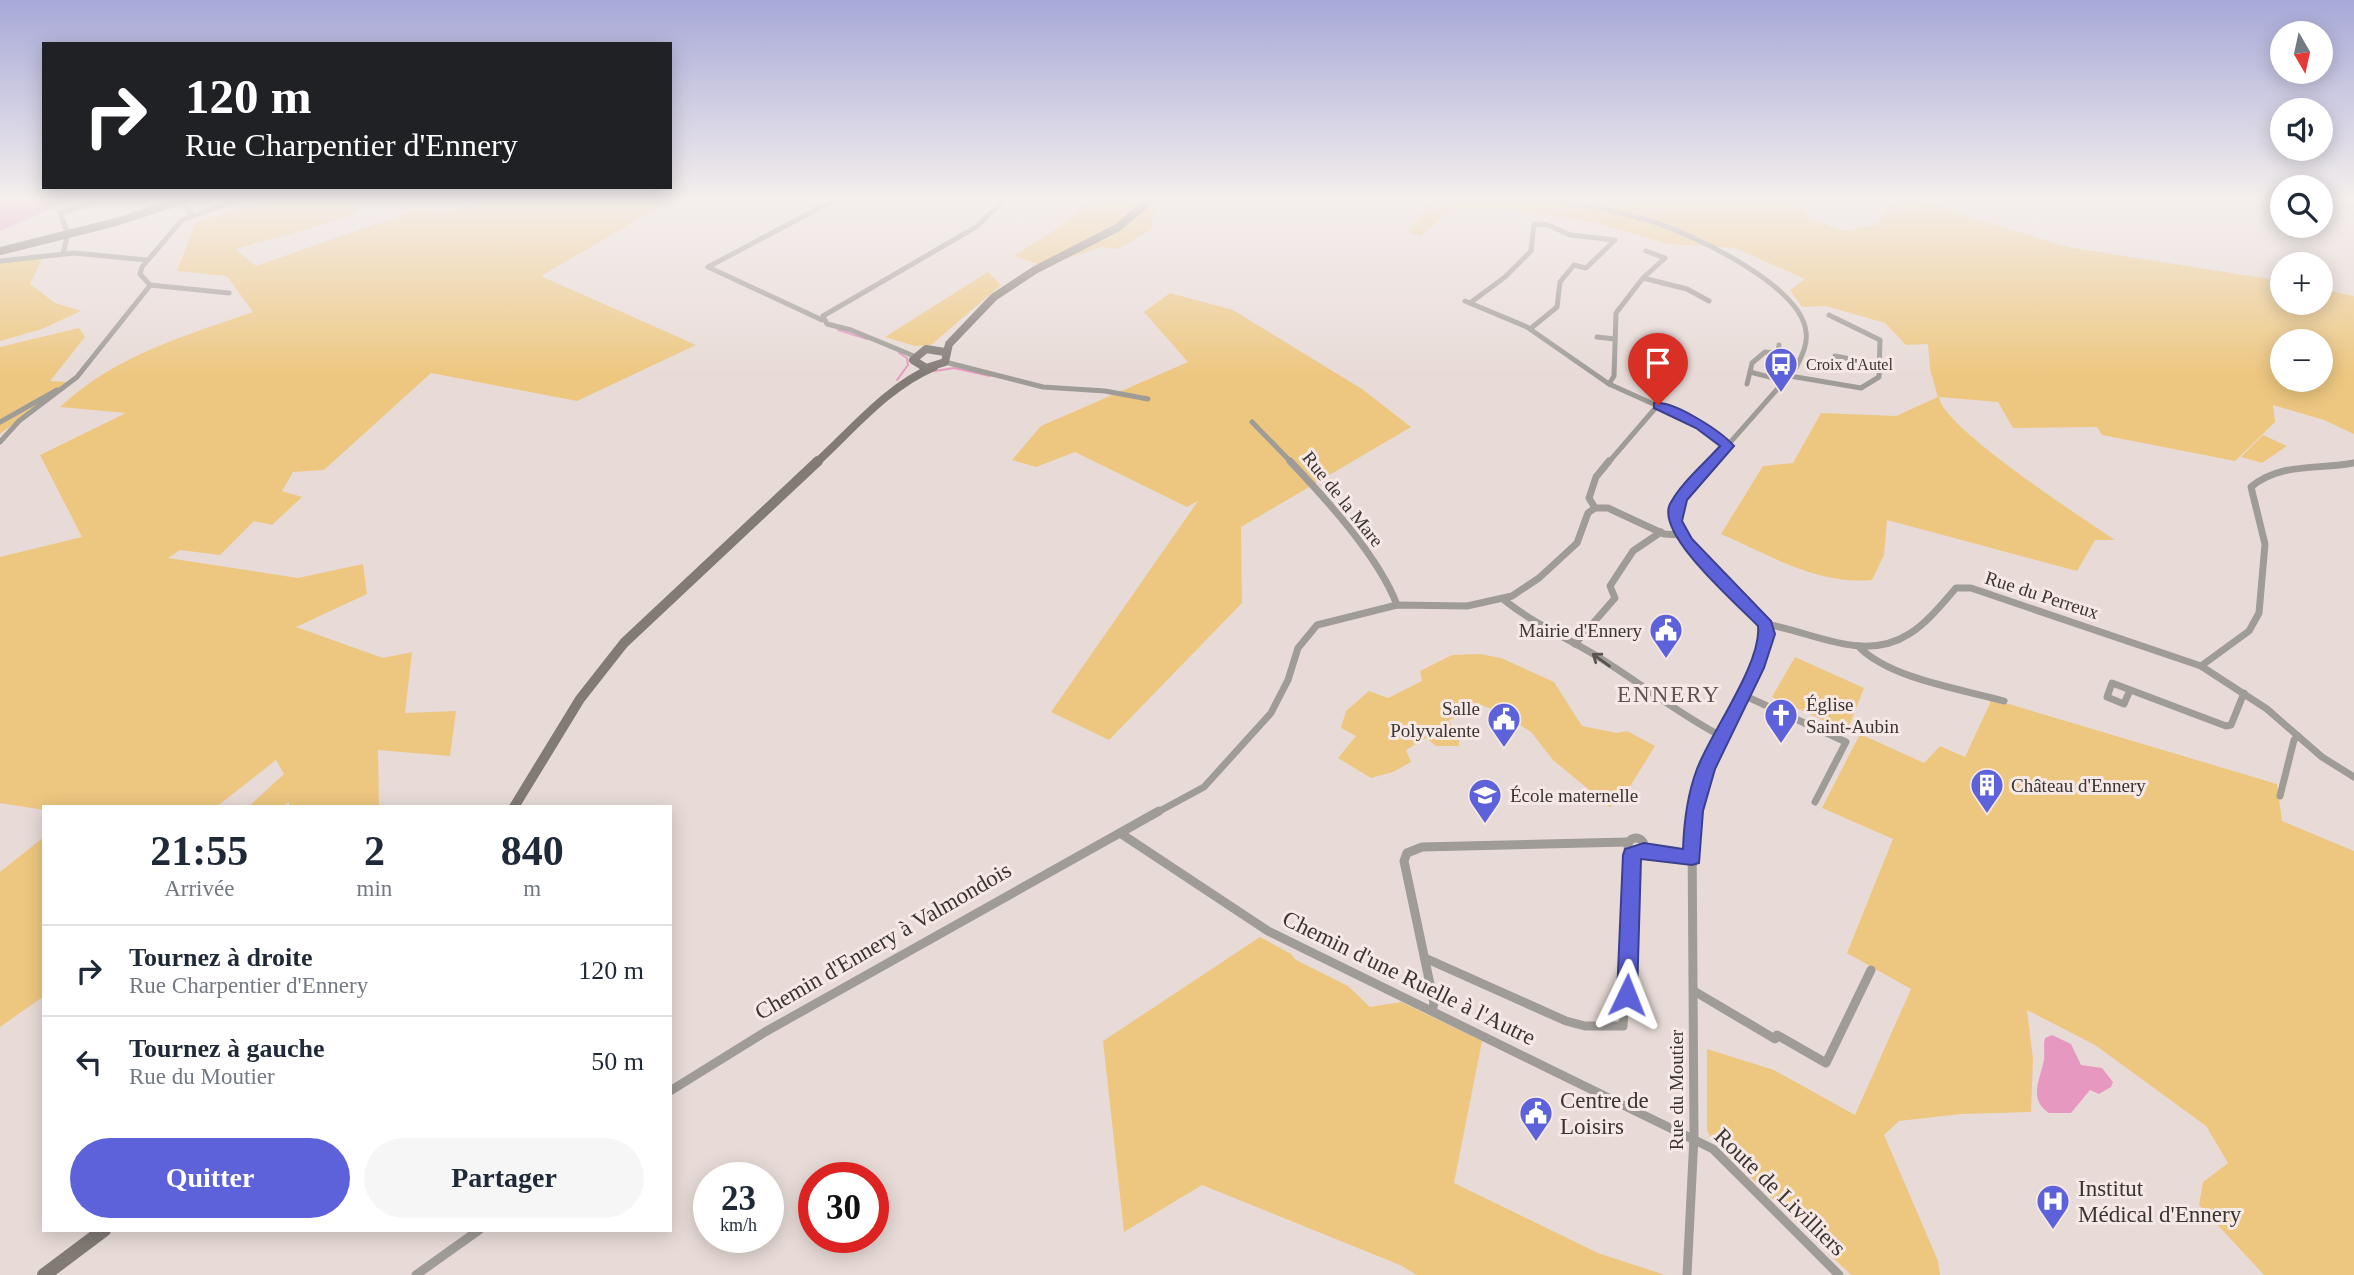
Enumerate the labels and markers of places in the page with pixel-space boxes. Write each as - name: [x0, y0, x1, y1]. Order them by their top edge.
- pin: [1628, 333, 1688, 405]
- bus stop icon: Croix d'Autel: [1762, 345, 1800, 394]
- place label: Croix d'Autel: [1806, 356, 1893, 373]
- public building icon: Mairie d'Ennery: [1647, 611, 1685, 660]
- place label: Mairie d'Ennery: [1519, 620, 1642, 641]
- place label: Église Saint-Aubin: [1806, 694, 1899, 737]
- church icon: Église Saint-Aubin: [1762, 696, 1800, 745]
- place label: Salle Polyvalente: [1390, 698, 1480, 741]
- public building icon: Salle Polyvalente: [1485, 700, 1523, 749]
- building icon: Château d'Ennery: [1968, 766, 2006, 815]
- place label: Château d'Ennery: [2011, 775, 2146, 796]
- school or university icon: École maternelle: [1466, 776, 1504, 825]
- place label: École maternelle: [1510, 785, 1638, 806]
- place label: Centre de Loisirs: [1560, 1088, 1649, 1139]
- public building icon: Centre de Loisirs: [1517, 1094, 1555, 1143]
- place label: Institut Médical d'Ennery: [2078, 1176, 2242, 1227]
- hospital icon: Institut Médical d'Ennery: [2034, 1182, 2072, 1231]

